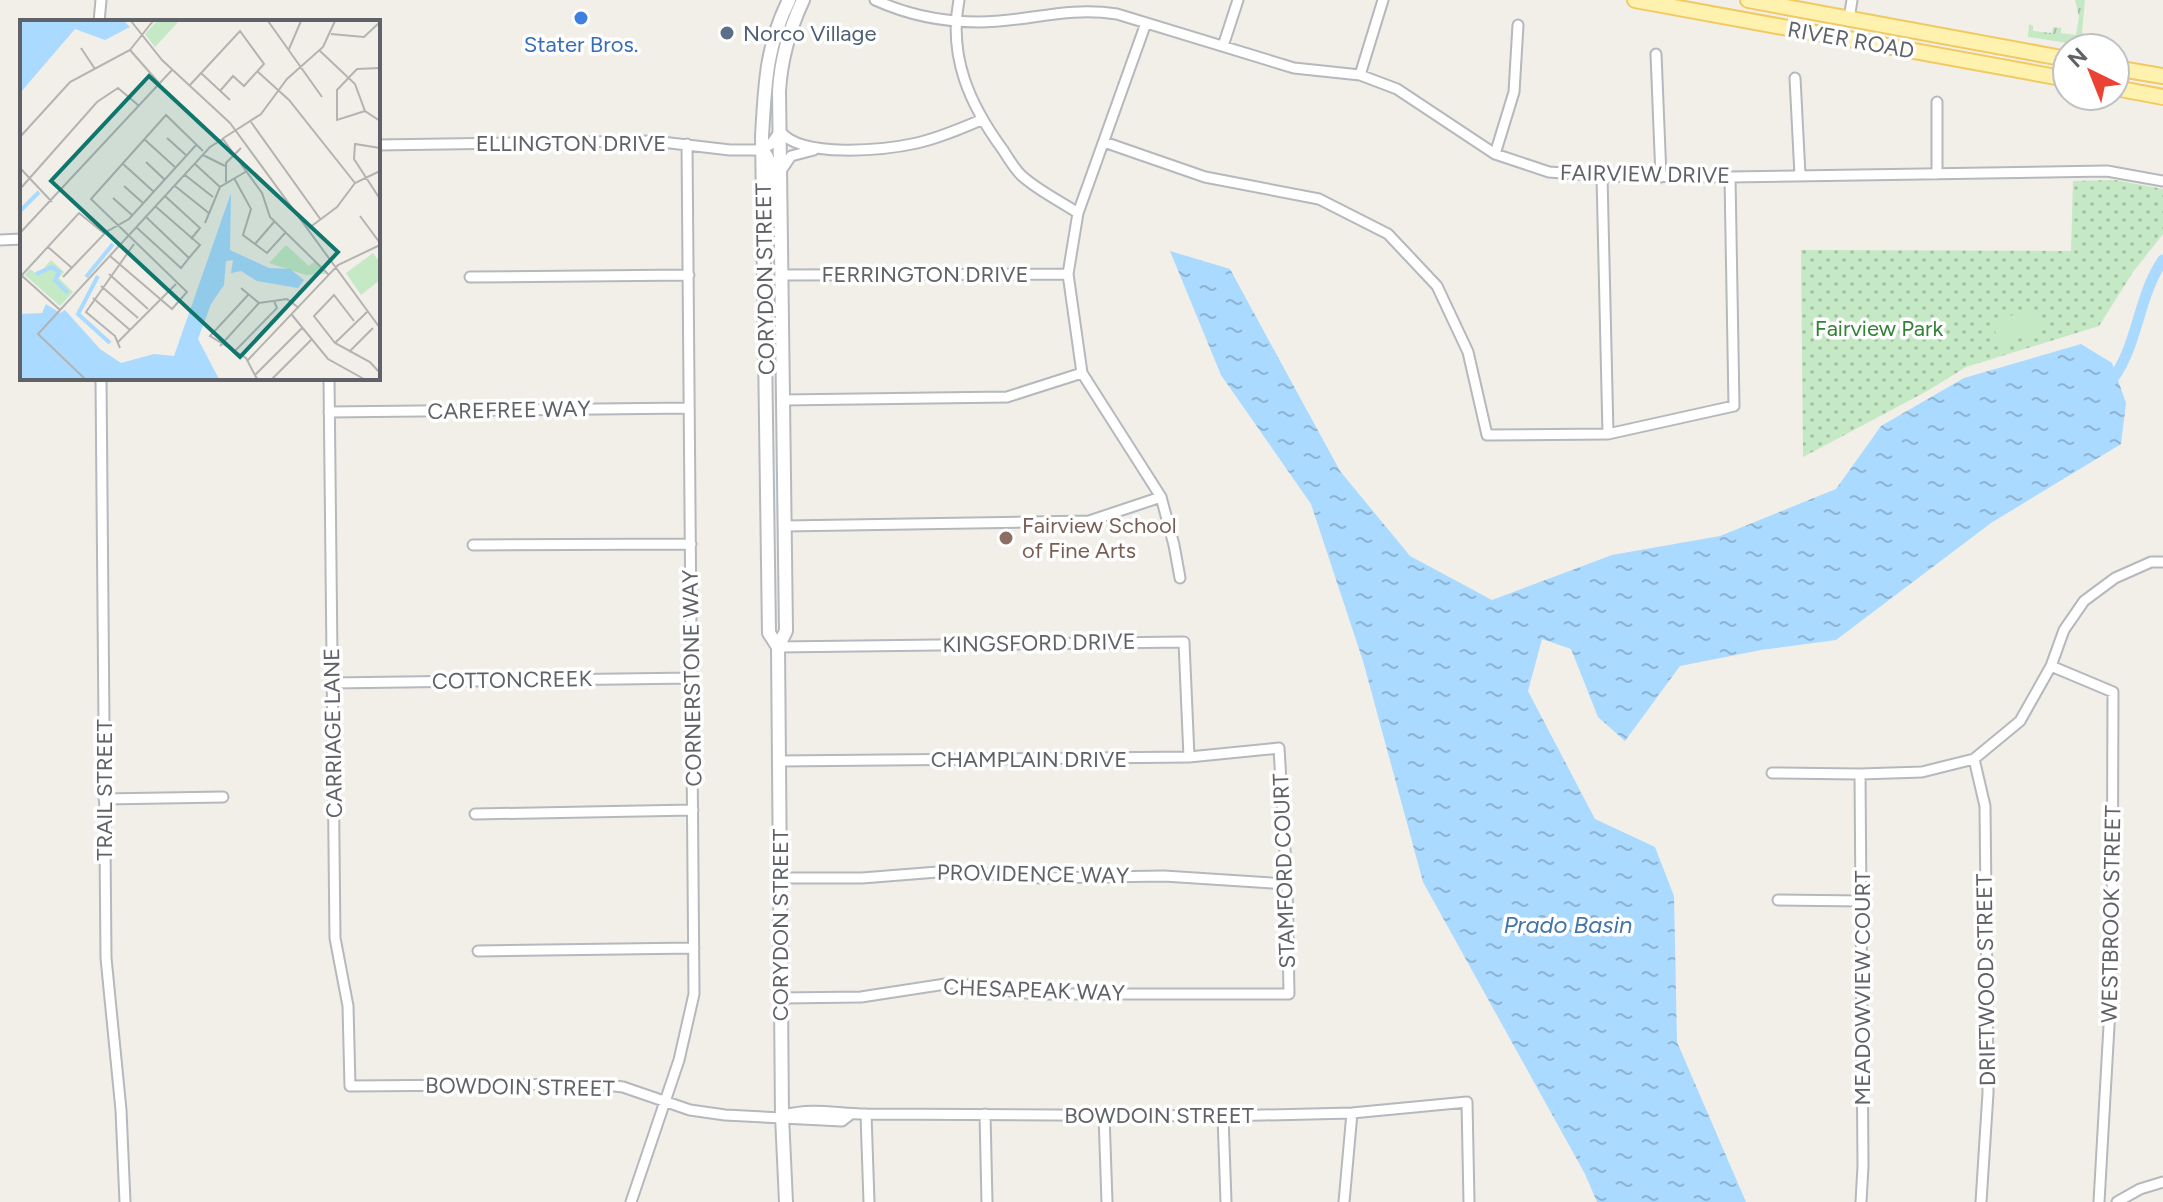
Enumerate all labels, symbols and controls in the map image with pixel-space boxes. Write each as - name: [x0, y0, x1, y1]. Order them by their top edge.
- marker: Stater Bros.: [572, 9, 590, 27]
- street label: RIVER ROAD: [1786, 16, 1916, 64]
- inset map: [20, 20, 380, 380]
- place label: Norco Village: [743, 20, 877, 47]
- marker: Norco Village: [718, 24, 736, 42]
- place label: Stater Bros.: [524, 31, 638, 58]
- north arrow: [2051, 32, 2131, 112]
- text: N: [2062, 42, 2093, 73]
- street label: ELLINGTON DRIVE: [476, 130, 666, 157]
- street label: FAIRVIEW DRIVE: [1560, 159, 1730, 189]
- street label: CORYDON STREET: [750, 183, 780, 375]
- street label: FERRINGTON DRIVE: [821, 261, 1029, 288]
- park label: Fairview Park: [1815, 315, 1944, 342]
- street label: CAREFREE WAY: [427, 395, 591, 425]
- place label: Fairview School of Fine Arts: [1022, 512, 1177, 564]
- marker: Fairview School of Fine Arts: [997, 529, 1015, 547]
- street label: CORNERSTONE WAY: [677, 569, 707, 787]
- street label: KINGSFORD DRIVE: [942, 628, 1136, 658]
- street label: CARRIAGE LANE: [318, 648, 348, 818]
- street label: COTTONCREEK: [432, 665, 593, 695]
- street label: TRAIL STREET: [91, 719, 118, 861]
- street label: CHAMPLAIN DRIVE: [931, 746, 1127, 773]
- street label: STAMFORD COURT: [1267, 773, 1301, 969]
- street label: WESTBROOK STREET: [2096, 805, 2126, 1023]
- street label: CORYDON STREET: [767, 829, 794, 1021]
- street label: PROVIDENCE WAY: [937, 859, 1130, 889]
- street label: MEADOWVIEW COURT: [1849, 871, 1876, 1105]
- street label: DRIFTWOOD STREET: [1971, 874, 2001, 1086]
- water label: Prado Basin: [1503, 910, 1633, 939]
- street label: CHESAPEAK WAY: [943, 973, 1126, 1007]
- street label: BOWDOIN STREET: [425, 1072, 615, 1102]
- street label: BOWDOIN STREET: [1064, 1102, 1254, 1129]

